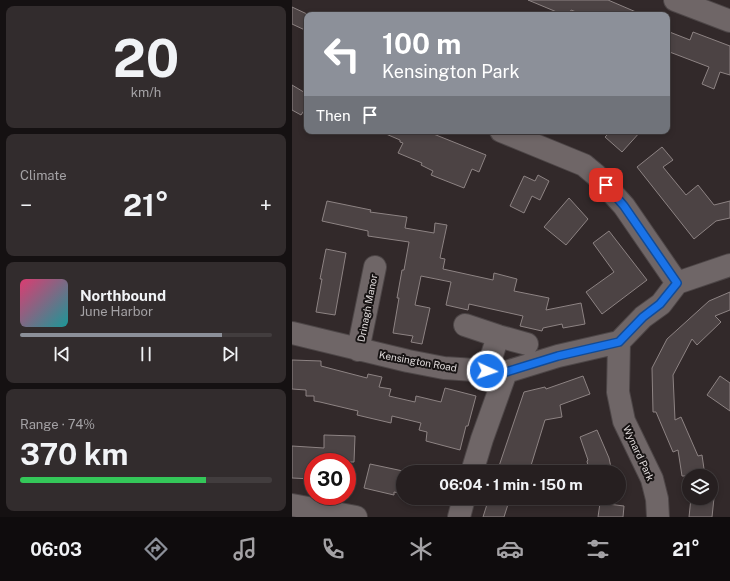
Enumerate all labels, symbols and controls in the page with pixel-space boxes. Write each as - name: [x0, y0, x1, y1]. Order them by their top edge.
- text: 100 m: [382, 27, 461, 60]
- text: 20: [113, 28, 179, 89]
- icon: left: [316, 28, 368, 80]
- text: Kensington Park: [382, 61, 520, 82]
- text: km/h: [131, 85, 161, 100]
- icon: arrive: [359, 104, 381, 126]
- text: Then: [316, 107, 351, 124]
- text: Climate: [20, 168, 67, 183]
- pin: [589, 168, 623, 202]
- icon: arrive: [595, 174, 617, 196]
- text: 21°: [123, 187, 169, 223]
- text: −: [20, 192, 32, 218]
- text: +: [260, 192, 272, 218]
- street label: Drinagh Manor: [355, 273, 379, 343]
- text: Northbound: [80, 287, 166, 304]
- text: June Harbor: [80, 304, 153, 319]
- icon: previous: [51, 343, 73, 365]
- icon: pause: [135, 343, 157, 365]
- icon: next: [219, 343, 241, 365]
- street label: Kensington Road: [378, 348, 458, 374]
- position arrow: [466, 350, 508, 392]
- text: Range · 74%: [20, 417, 95, 432]
- street label: Wynard Park: [621, 423, 657, 483]
- text: 370 km: [20, 436, 128, 472]
- speed limit sign: 30: [304, 453, 356, 505]
- map controls: [682, 469, 718, 505]
- button: layers: [682, 469, 718, 505]
- text: 06:04 · 1 min · 150 m: [439, 476, 583, 493]
- icon: directions: [142, 535, 170, 563]
- icon: music: [231, 535, 259, 563]
- icon: phone: [319, 535, 347, 563]
- icon: climate: [407, 535, 435, 563]
- icon: car: [496, 535, 524, 563]
- icon: filters: [584, 535, 612, 563]
- text: 06:03: [30, 539, 82, 560]
- text: 21°: [672, 539, 700, 560]

